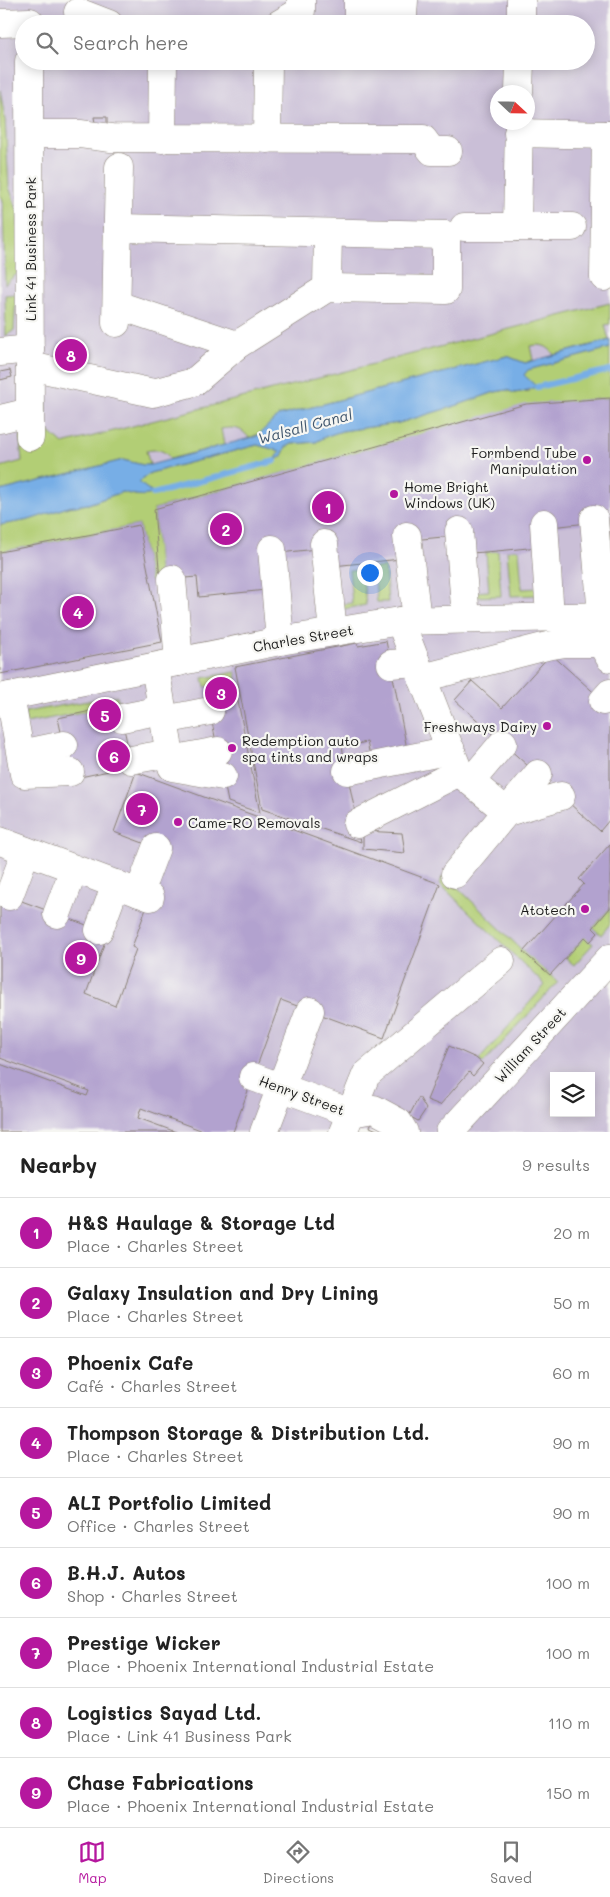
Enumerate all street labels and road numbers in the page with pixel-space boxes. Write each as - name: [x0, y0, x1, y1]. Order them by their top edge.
- street label: Link 41 Business Park: [21, 177, 40, 321]
- street label: Charles Street: [251, 620, 355, 656]
- street label: William Street: [490, 1003, 570, 1087]
- street label: Henry Street: [257, 1071, 347, 1119]

